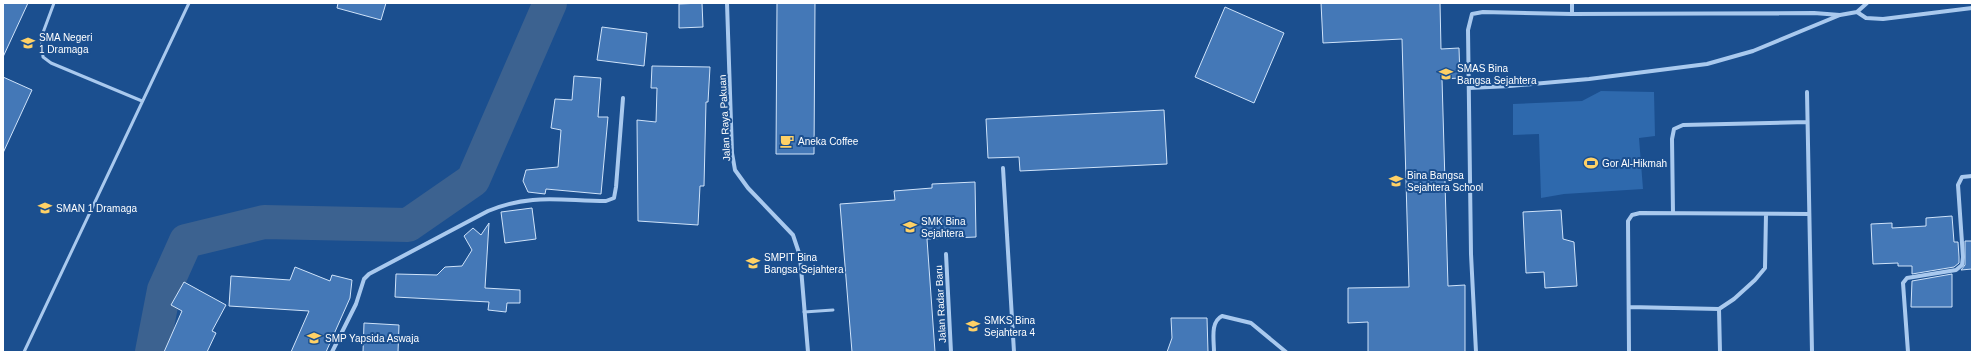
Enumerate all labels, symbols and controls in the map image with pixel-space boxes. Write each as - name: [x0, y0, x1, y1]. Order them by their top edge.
- place label: SMA Negeri 1 Dramaga: [39, 32, 92, 55]
- school or university icon: SMA Negeri 1 Dramaga: [20, 35, 36, 51]
- place label: SMAS Bina Bangsa Sejahtera: [1457, 63, 1537, 86]
- school or university icon: SMAS Bina Bangsa Sejahtera: [1438, 66, 1454, 82]
- street label: Jalan Raya Pakuan: [717, 74, 732, 162]
- cafe icon: Aneka Coffee: [779, 133, 795, 149]
- place label: Aneka Coffee: [798, 136, 859, 147]
- sports icon: Gor Al-Hikmah: [1583, 155, 1599, 171]
- place label: Gor Al-Hikmah: [1602, 158, 1667, 169]
- place label: Bina Bangsa Sejahtera School: [1407, 170, 1483, 193]
- school or university icon: Bina Bangsa Sejahtera School: [1388, 173, 1404, 189]
- school or university icon: SMAN 1 Dramaga: [37, 200, 53, 216]
- place label: SMAN 1 Dramaga: [56, 203, 138, 214]
- place label: SMK Bina Sejahtera: [921, 216, 966, 239]
- school or university icon: SMK Bina Sejahtera: [902, 219, 918, 235]
- place label: SMPIT Bina Bangsa Sejahtera: [764, 252, 844, 275]
- school or university icon: SMPIT Bina Bangsa Sejahtera: [745, 255, 761, 271]
- street label: Jalan Radar Baru: [933, 265, 948, 343]
- place label: SMKS Bina Sejahtera 4: [984, 315, 1036, 338]
- school or university icon: SMKS Bina Sejahtera 4: [965, 318, 981, 334]
- school or university icon: SMP Yapsida Aswaja: [306, 330, 322, 346]
- place label: SMP Yapsida Aswaja: [325, 333, 419, 344]

